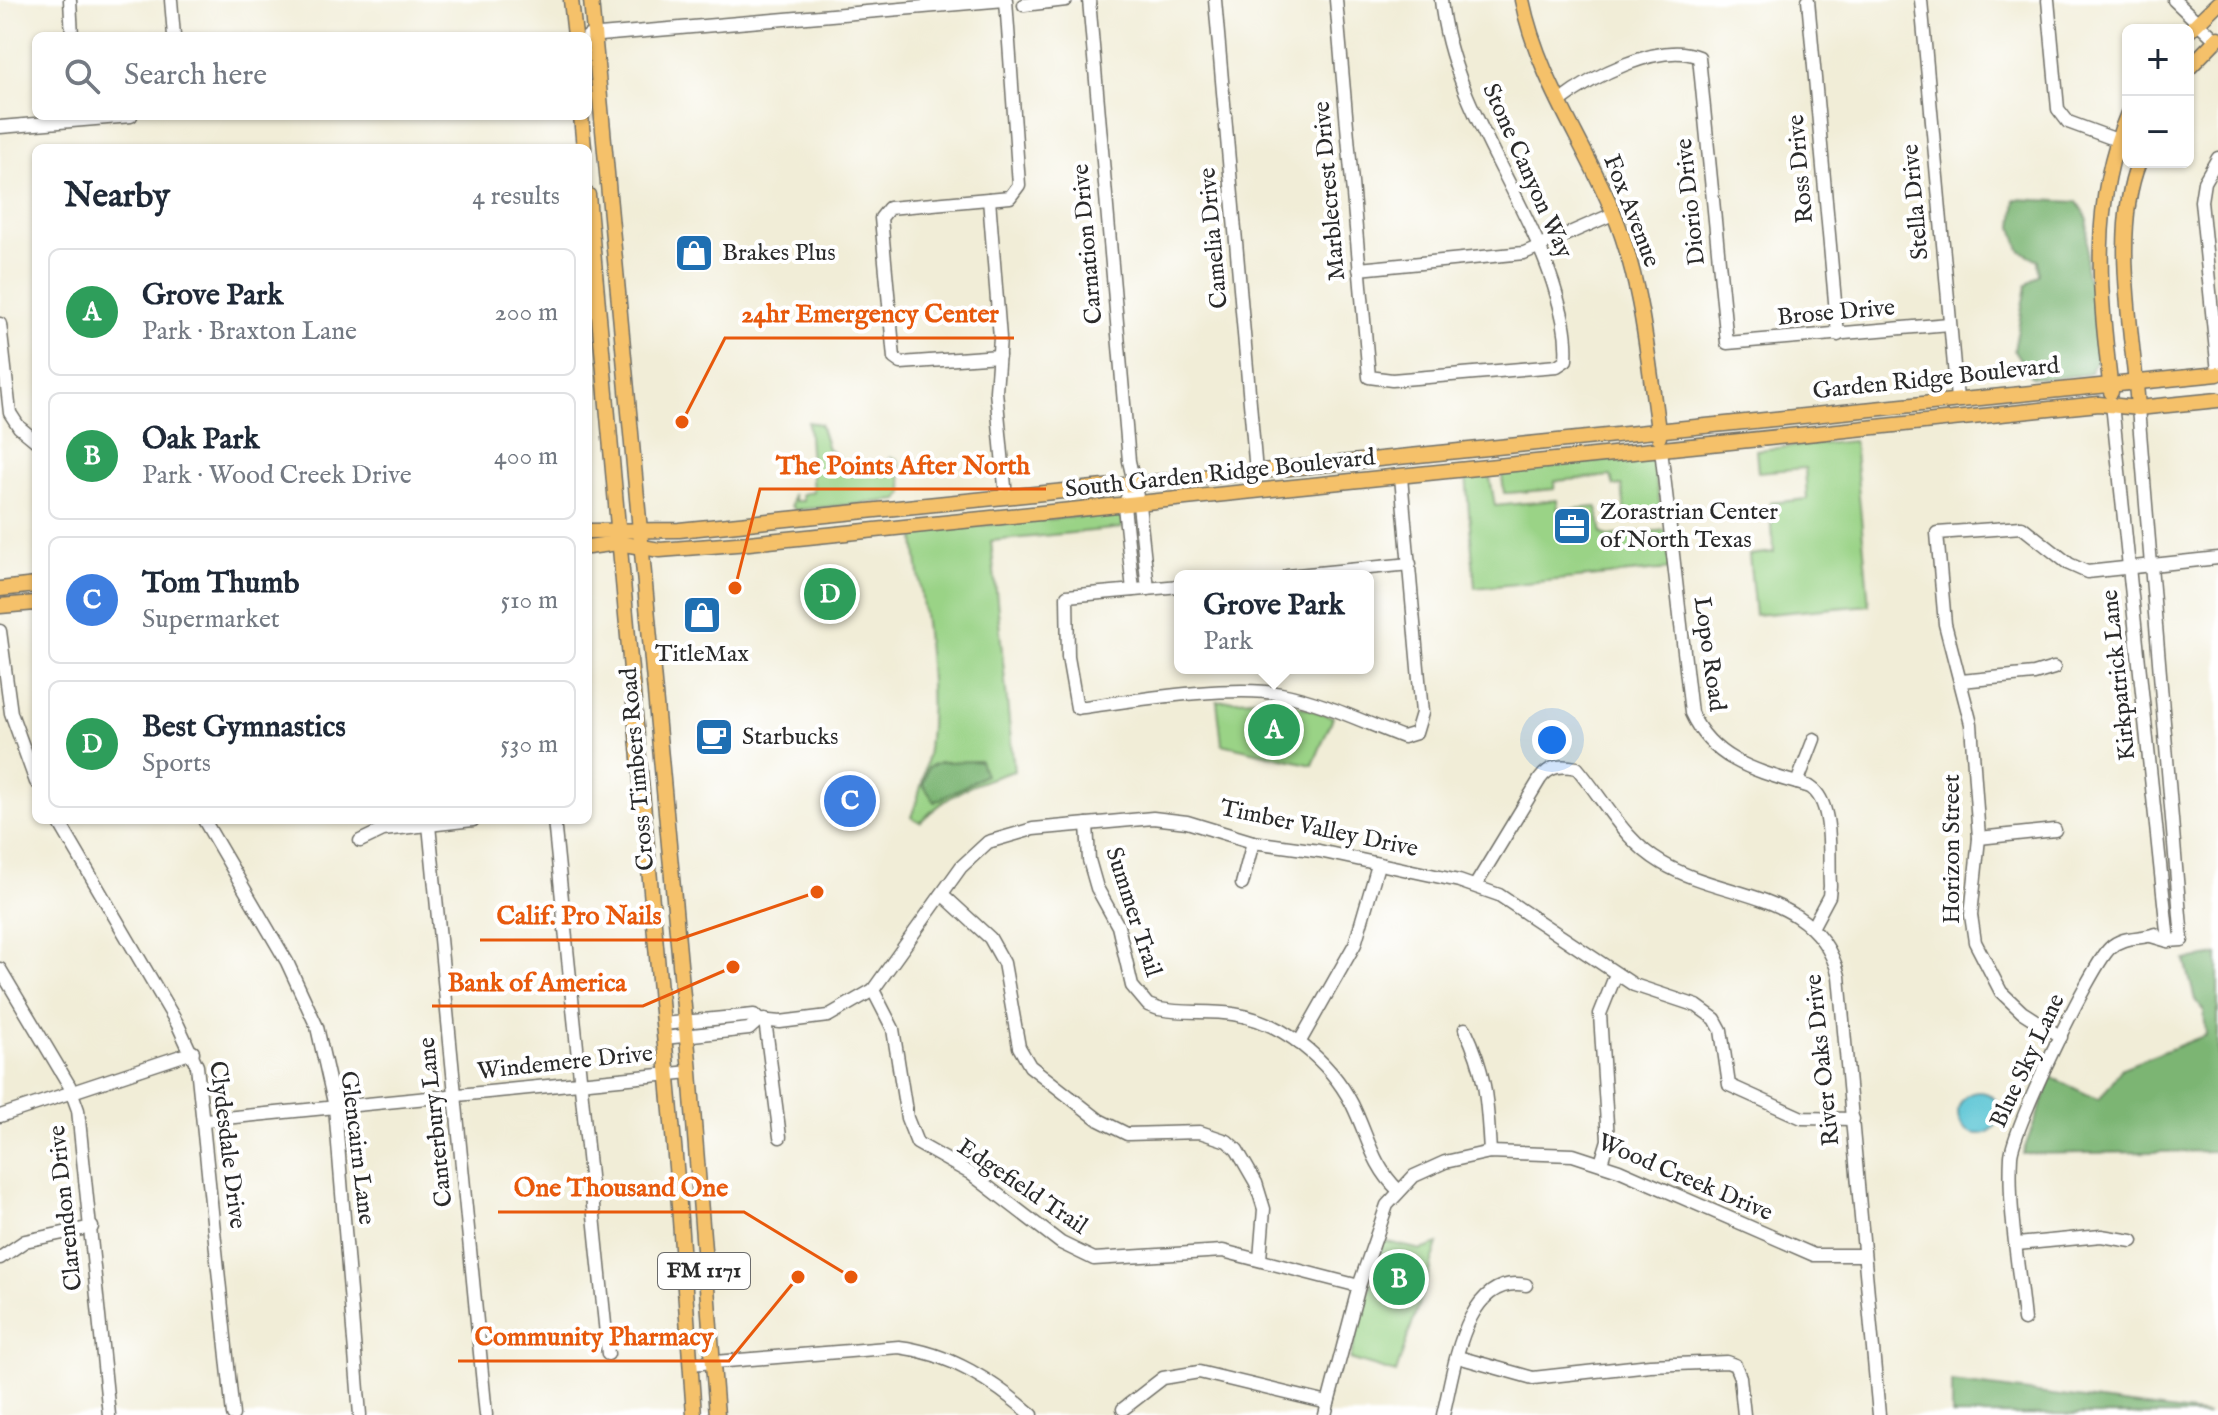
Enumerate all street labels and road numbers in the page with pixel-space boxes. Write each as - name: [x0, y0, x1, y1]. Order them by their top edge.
- street label: Stone Canyon Way: [1475, 79, 1579, 263]
- street label: Marblecrest Drive: [1307, 100, 1353, 282]
- street label: Ross Drive: [1781, 113, 1821, 225]
- street label: Diorio Drive: [1669, 137, 1713, 267]
- street label: Stella Drive: [1895, 143, 1937, 261]
- street label: Fox Avenue: [1595, 150, 1667, 272]
- street label: Carnation Drive: [1066, 163, 1110, 325]
- street label: Camelia Drive: [1192, 166, 1236, 310]
- street label: Brose Drive: [1776, 292, 1896, 334]
- street label: Garden Ridge Boulevard: [1811, 351, 2061, 407]
- street label: South Garden Ridge Boulevard: [1063, 442, 1377, 506]
- street label: Kirkpatrick Lane: [2095, 588, 2143, 762]
- street label: Lopo Road: [1686, 595, 1732, 714]
- street label: Cross Timbers Road: [614, 666, 662, 872]
- street label: Horizon Street: [1937, 774, 1968, 924]
- street label: Timber Valley Drive: [1217, 793, 1421, 865]
- street label: Summer Trail: [1097, 843, 1169, 981]
- street label: River Oaks Drive: [1799, 973, 1847, 1147]
- street label: Blue Sky Lane: [1983, 989, 2073, 1133]
- street label: Canterbury Lane: [412, 1036, 460, 1208]
- street label: Windemere Drive: [476, 1038, 654, 1088]
- street label: Clydesdale Drive: [201, 1059, 253, 1231]
- street label: Glencairn Lane: [332, 1069, 382, 1227]
- street label: Clarendon Drive: [42, 1124, 90, 1292]
- street label: Wood Creek Drive: [1593, 1127, 1777, 1229]
- street label: Edgefield Trail: [951, 1132, 1094, 1242]
- road number: FM 1171: [658, 1253, 750, 1289]

